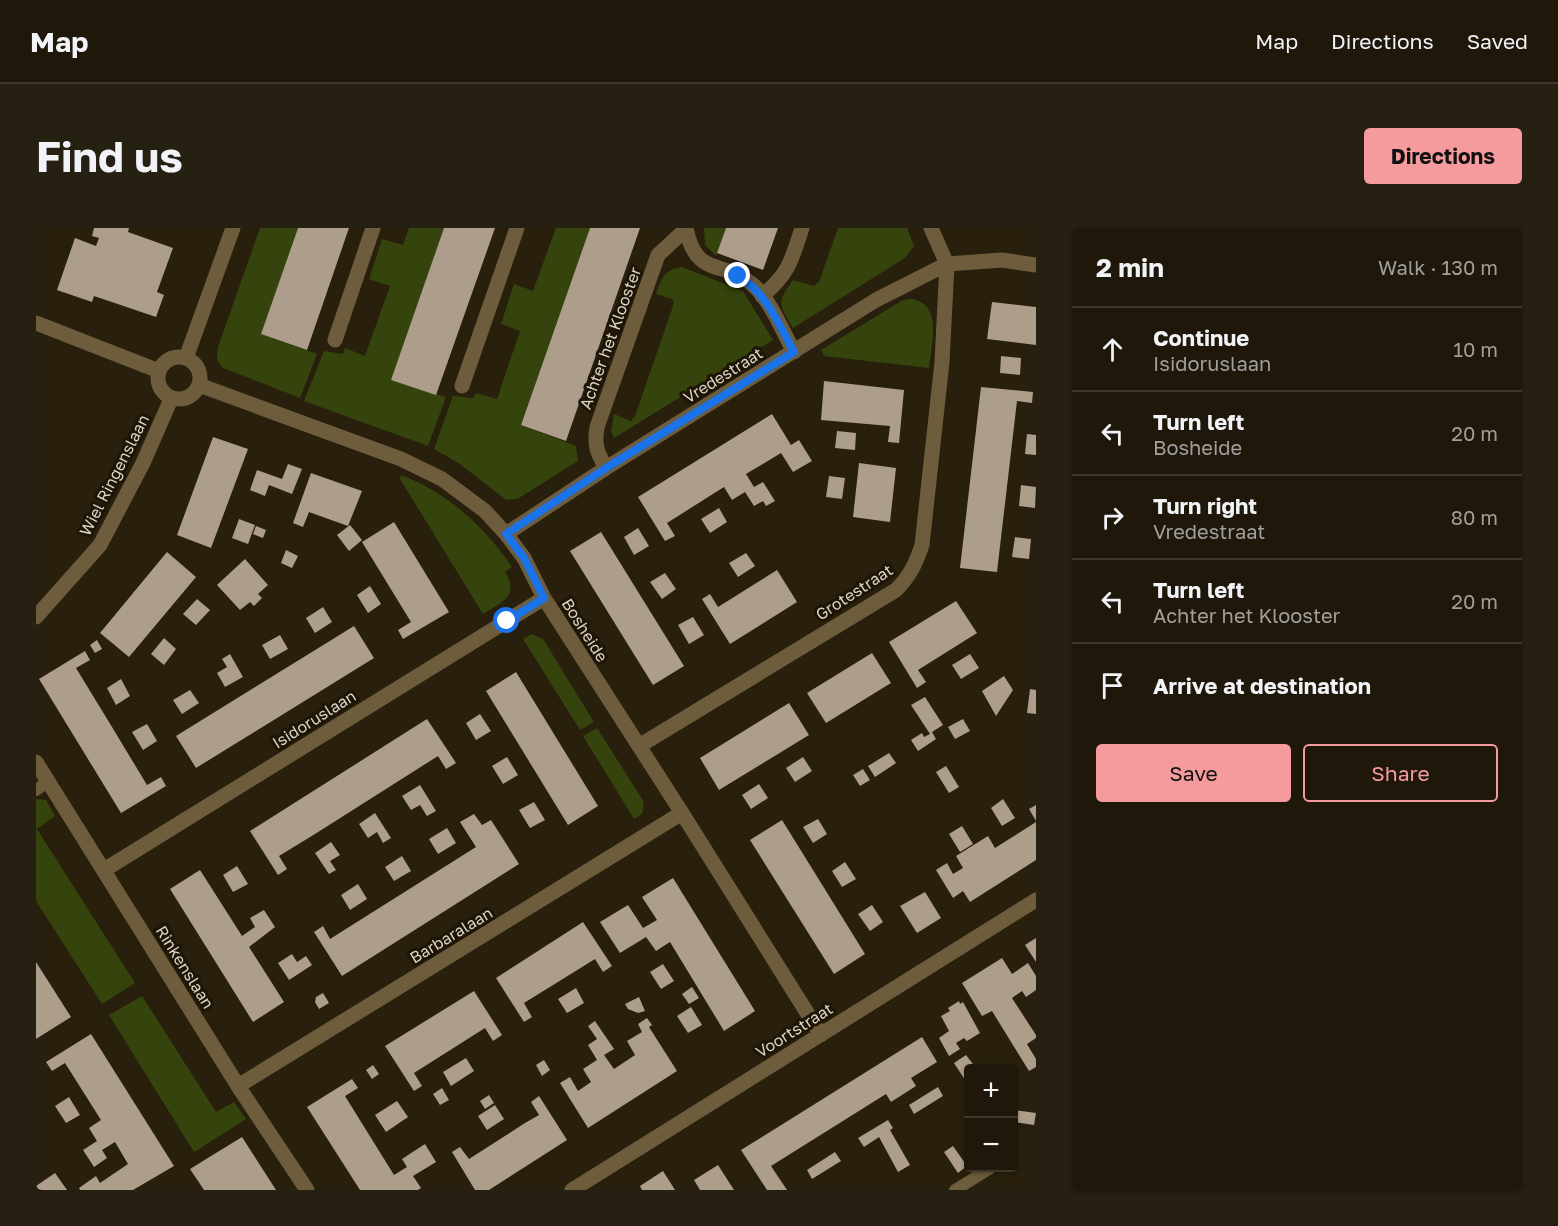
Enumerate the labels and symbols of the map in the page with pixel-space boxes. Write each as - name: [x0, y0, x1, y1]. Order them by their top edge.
- route end: [724, 262, 750, 288]
- street label: Achter het Klooster: [575, 264, 645, 412]
- street label: Vredestraat: [680, 343, 766, 407]
- street label: Wiel Ringenslaan: [75, 411, 153, 539]
- street label: Grotestraat: [812, 560, 896, 624]
- street label: Bosheide: [558, 594, 612, 666]
- route start: [493, 607, 519, 633]
- street label: Isidoruslaan: [269, 685, 359, 753]
- street label: Barbaralaan: [406, 902, 496, 968]
- street label: Rinkenslaan: [152, 922, 218, 1012]
- street label: Voortstraat: [752, 998, 836, 1062]

